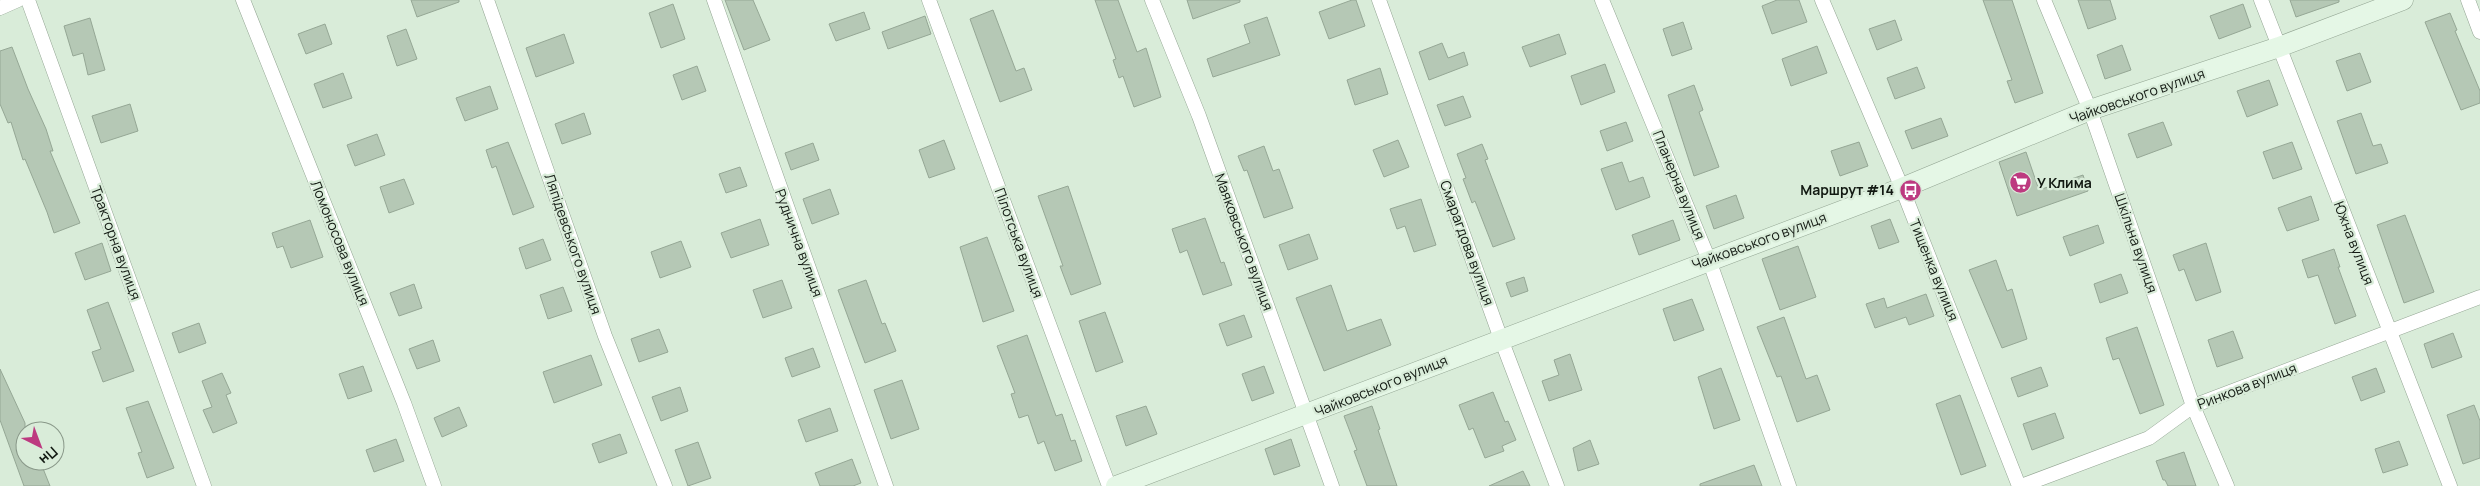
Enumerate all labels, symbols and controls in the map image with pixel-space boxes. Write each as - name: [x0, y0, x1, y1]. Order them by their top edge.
- street label: Чайковського вулиця: [2067, 63, 2207, 128]
- street label: Планерна вулиця: [1649, 127, 1710, 242]
- street label: Ляпідевського вулиця: [540, 171, 606, 317]
- street label: Маяковського вулиця: [1211, 171, 1278, 313]
- supermarket icon: У Клима: [2009, 171, 2033, 195]
- place label: У Клима: [2037, 173, 2092, 192]
- street label: Ломоносова вулиця: [307, 177, 374, 308]
- street label: Смарагдова вулиця: [1436, 178, 1499, 308]
- bus stop icon: Маршрут #14: [1898, 178, 1922, 202]
- place label: Маршрут #14: [1800, 180, 1894, 199]
- street label: Тракторна вулиця: [87, 183, 146, 302]
- street label: Пілотська вулиця: [991, 185, 1048, 300]
- street label: Руднична вулиця: [771, 186, 828, 299]
- street label: Шкільна вулиця: [2111, 191, 2162, 295]
- street label: Южна вулиця: [2330, 198, 2379, 287]
- street label: Чайковського вулиця: [1689, 207, 1829, 274]
- street label: Тищенка вулиця: [1905, 216, 1964, 323]
- street label: Чайковського вулиця: [1311, 350, 1450, 421]
- street label: Ринкова вулиця: [2194, 358, 2299, 413]
- north arrow: [15, 421, 65, 471]
- text: Пн: [36, 443, 62, 469]

